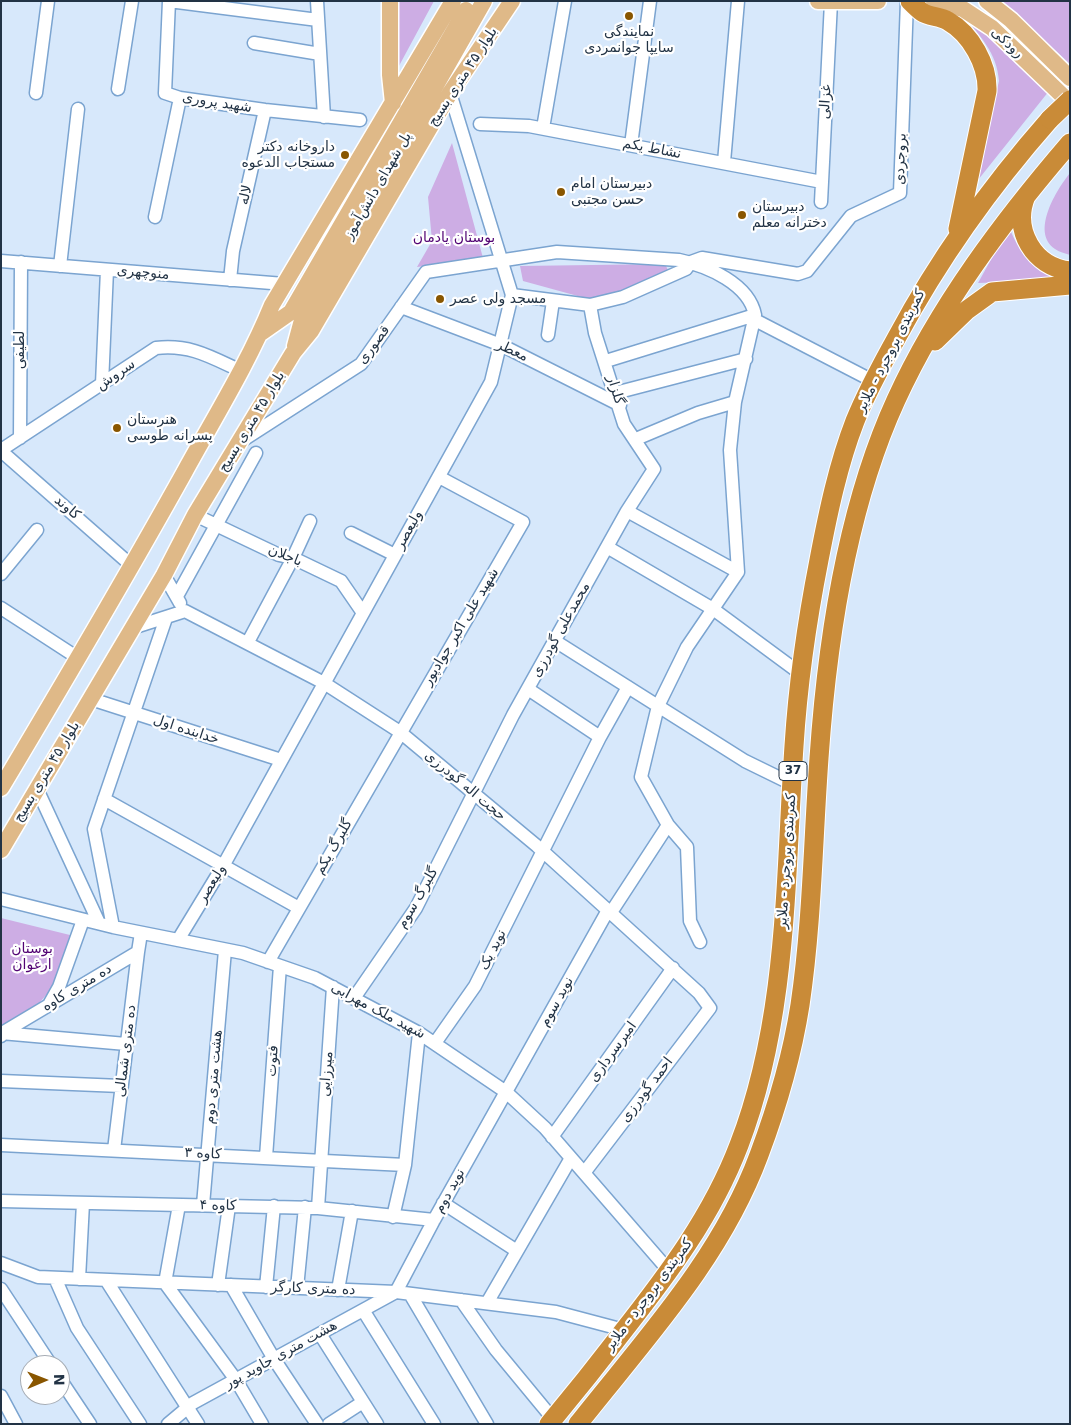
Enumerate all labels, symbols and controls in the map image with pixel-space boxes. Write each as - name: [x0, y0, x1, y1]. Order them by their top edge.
- marker: نمایندگی سایپا جوانمردی: [623, 10, 635, 22]
- street label: بلوار ۴۵ متری بسیج: [425, 24, 501, 130]
- place label: نمایندگی سایپا جوانمردی: [584, 24, 674, 56]
- street label: رودکی: [987, 24, 1027, 62]
- street label: غزالی: [817, 84, 835, 120]
- street label: شهید پروری: [181, 89, 253, 117]
- street label: پل شهدای دانش‌آموز: [340, 129, 416, 243]
- street label: بروجردی: [892, 133, 910, 185]
- street label: نشاط یکم: [621, 135, 683, 163]
- place label: داروخانه دکتر مستجاب الدعوه: [241, 139, 335, 172]
- marker: داروخانه دکتر مستجاب الدعوه: [339, 149, 351, 161]
- place label: دبیرستان امام حسن مجتبی: [571, 176, 652, 208]
- street label: لاله: [236, 183, 256, 207]
- marker: دبیرستان امام حسن مجتبی: [555, 186, 567, 198]
- place label: دبیرستان دخترانه معلم: [752, 199, 827, 232]
- marker: دبیرستان دخترانه معلم: [736, 209, 748, 221]
- park label: بوستان یادمان: [413, 230, 495, 246]
- street label: منوچهری: [116, 262, 170, 284]
- street label: کمربندی بروجرد - ملایر: [853, 287, 929, 415]
- place label: مسجد ولی عصر: [450, 291, 546, 307]
- marker: مسجد ولی عصر: [434, 293, 446, 305]
- street label: قصوری: [354, 322, 394, 368]
- street label: لطیفی: [12, 331, 28, 369]
- street label: معطر: [493, 336, 531, 366]
- street label: سروش: [93, 356, 139, 394]
- street label: بلوار ۴۵ متری بسیج: [215, 368, 289, 476]
- street label: گلزار: [603, 373, 627, 407]
- place label: هنرستان پسرانه طوسی: [127, 412, 213, 444]
- marker: هنرستان پسرانه طوسی: [111, 422, 123, 434]
- street label: کاوند: [51, 492, 83, 524]
- street label: ولیعصر: [392, 508, 426, 552]
- street label: باجلان: [265, 542, 305, 570]
- street label: شهید علی اکبر جوادپور: [419, 565, 503, 689]
- street label: محمدعلی گودرزی: [528, 580, 594, 680]
- street label: خدابنده اول: [151, 712, 221, 748]
- street label: بلوار ۴۵ متری بسیج: [10, 718, 84, 826]
- street label: حجت اله گودرزی: [421, 747, 509, 825]
- road number: 37: [779, 761, 807, 780]
- street label: کمربندی بروجرد - ملایر: [774, 793, 800, 929]
- street label: گلبرگ یکم: [311, 816, 357, 878]
- street label: ولیعصر: [194, 862, 230, 906]
- street label: گلبرگ سوم: [394, 864, 442, 932]
- street label: نوید یک: [476, 927, 510, 973]
- park label: بوستان ارغوان: [11, 941, 53, 974]
- street label: ده متری کاوه: [39, 961, 115, 1015]
- street label: نوید سوم: [536, 974, 578, 1030]
- street label: شهید ملک مهرابی: [328, 979, 428, 1043]
- street label: ده متری شمالی: [112, 1004, 140, 1098]
- street label: امیرسرداری: [585, 1018, 641, 1086]
- street label: هشت متری دوم: [202, 1029, 226, 1125]
- street label: فتوت: [264, 1045, 282, 1077]
- street label: میرزایی: [317, 1051, 337, 1097]
- street label: احمد گودرزی: [617, 1054, 677, 1126]
- street label: کاوه ۳: [184, 1145, 222, 1163]
- street label: نوید دوم: [431, 1166, 469, 1216]
- street label: کاوه ۴: [199, 1197, 237, 1215]
- street label: کمربندی بروجرد - ملایر: [601, 1236, 697, 1354]
- street label: ده متری کارگر: [270, 1279, 356, 1299]
- street label: هشت متری جاوید پور: [222, 1317, 340, 1393]
- north arrow: [20, 1355, 70, 1405]
- text: N: [51, 1374, 67, 1386]

